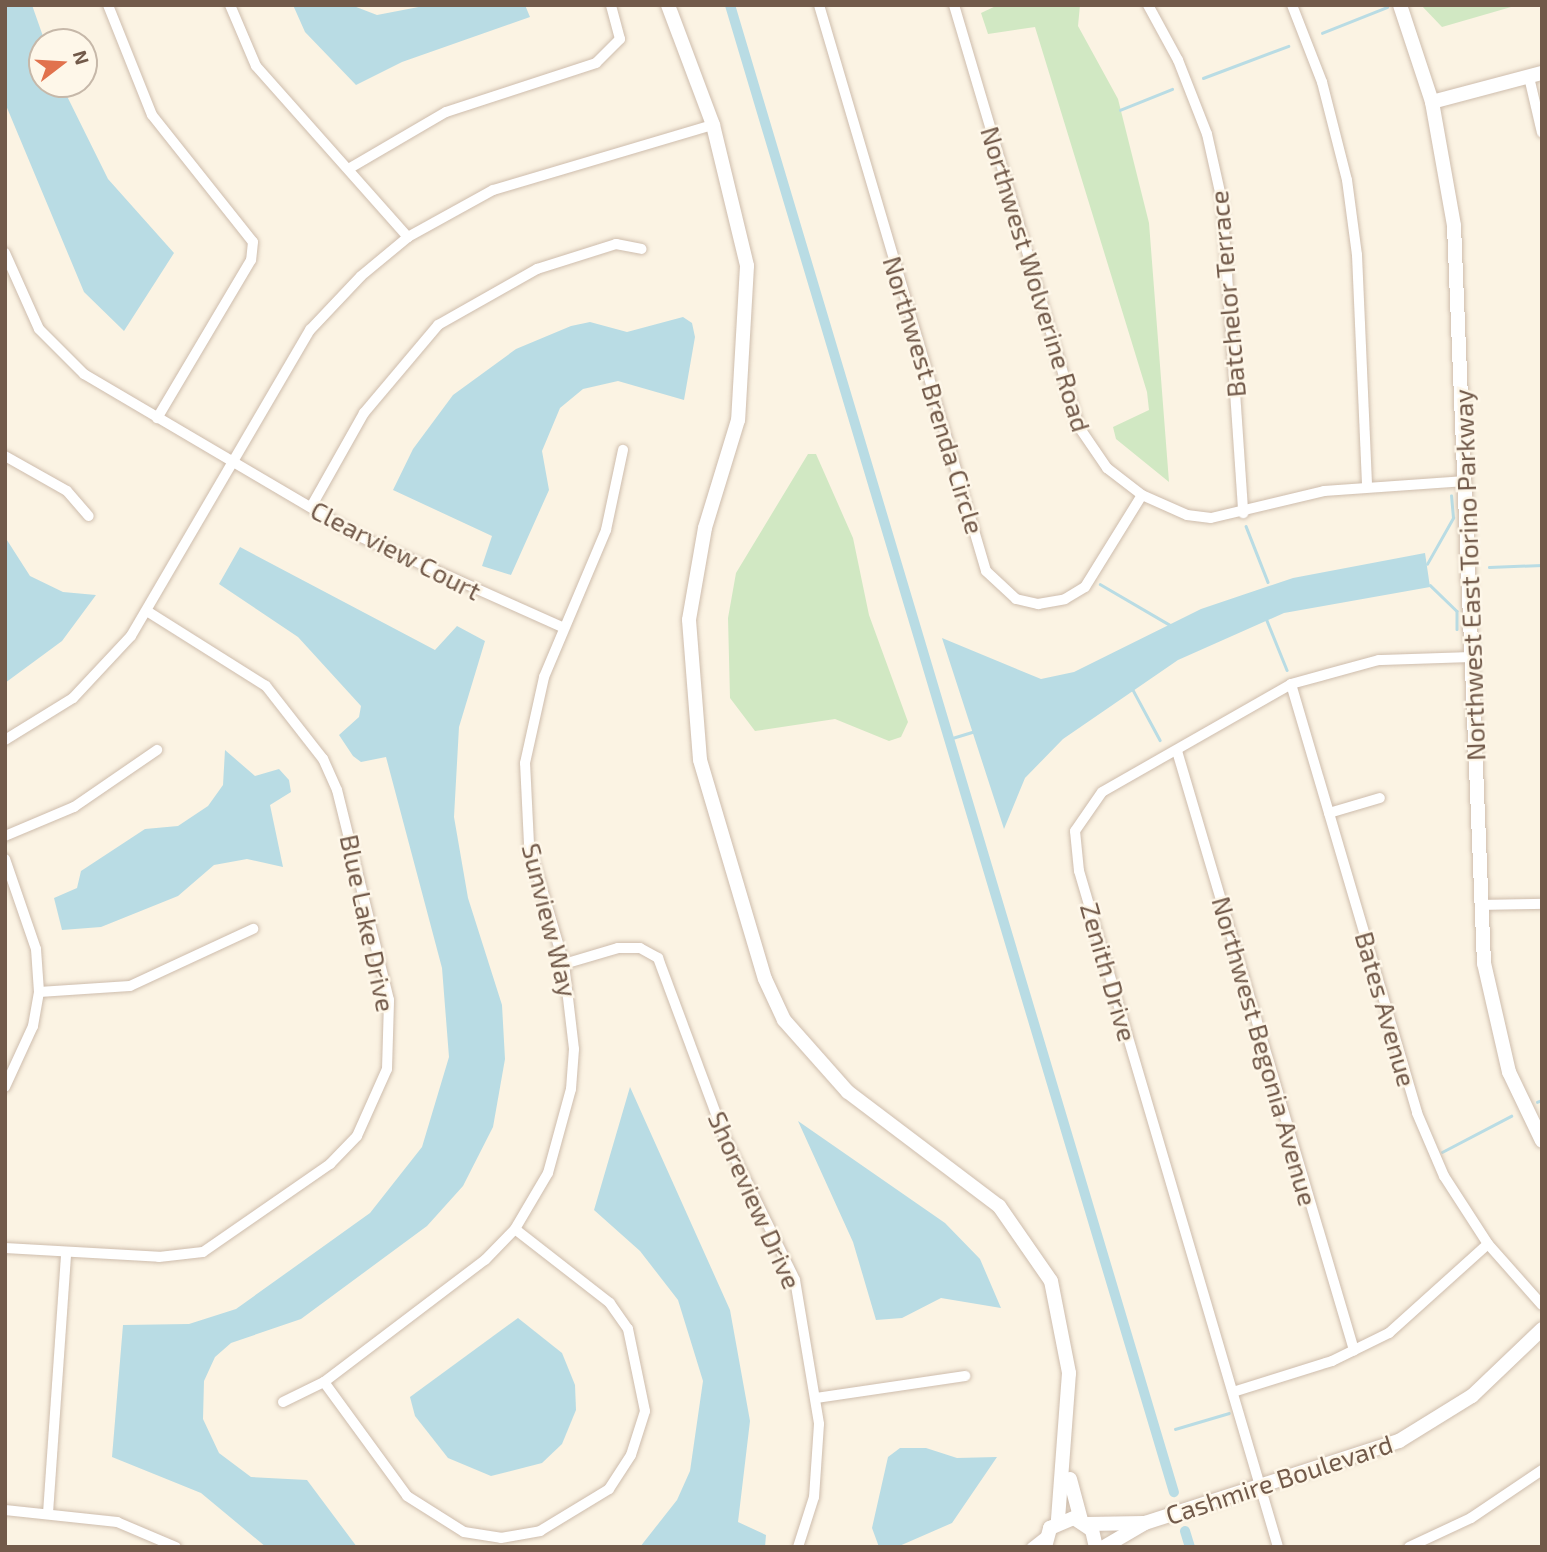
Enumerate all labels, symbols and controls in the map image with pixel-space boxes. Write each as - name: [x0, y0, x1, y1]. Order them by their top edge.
- north arrow: [28, 28, 98, 98]
- text: N: [69, 47, 95, 67]
- street label: Northwest Wolverine Road: [975, 122, 1097, 436]
- street label: Batchelor Terrace: [1202, 189, 1252, 399]
- street label: Northwest Brenda Circle: [877, 252, 991, 538]
- street label: Northwest East Torino Parkway: [1447, 388, 1491, 762]
- street label: Clearview Court: [305, 494, 487, 606]
- street label: Blue Lake Drive: [334, 832, 402, 1014]
- street label: Sunview Way: [516, 839, 584, 1001]
- street label: Northwest Begonia Avenue: [1206, 893, 1324, 1209]
- street label: Zenith Drive: [1074, 899, 1144, 1045]
- street label: Bates Avenue: [1349, 928, 1423, 1090]
- street label: Shoreview Drive: [702, 1106, 808, 1294]
- street label: Cashmire Boulevard: [1162, 1428, 1396, 1530]

